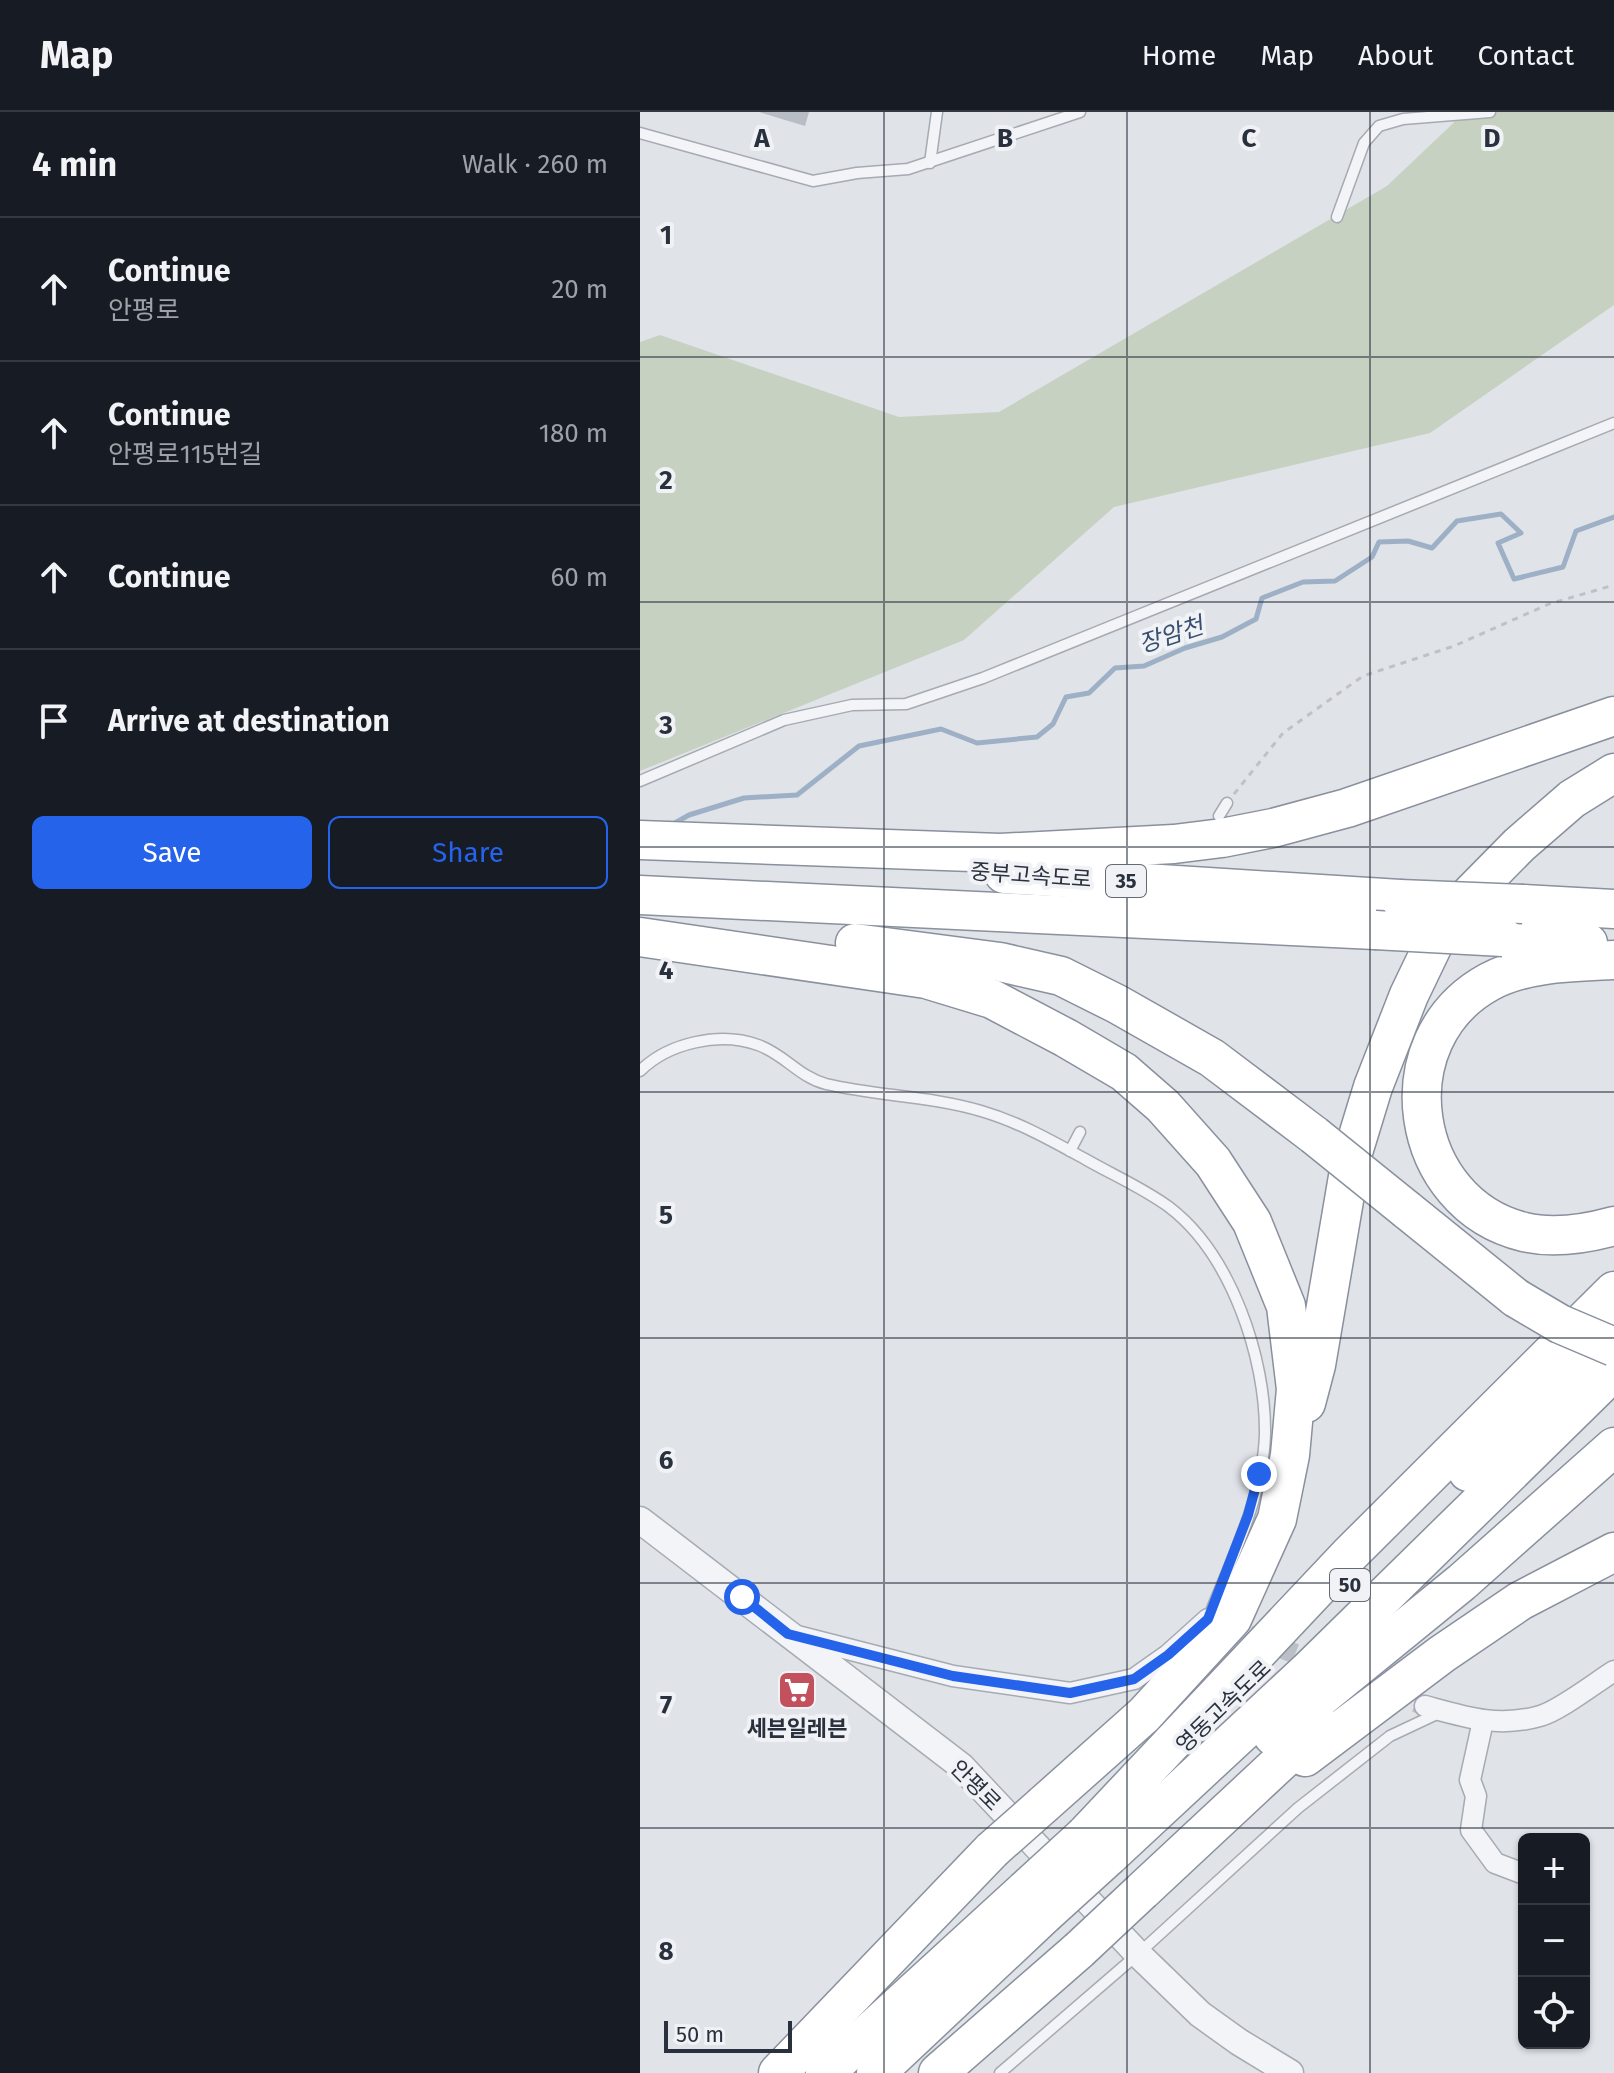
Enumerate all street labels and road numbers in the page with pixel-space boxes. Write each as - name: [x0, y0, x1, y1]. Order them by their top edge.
- street label: 중부고속도로: [969, 858, 1092, 893]
- road number: 35: [1106, 865, 1146, 897]
- road number: 50: [1330, 1569, 1370, 1601]
- street label: 영동고속도로: [1170, 1654, 1276, 1758]
- street label: 안평로: [945, 1754, 1007, 1816]

